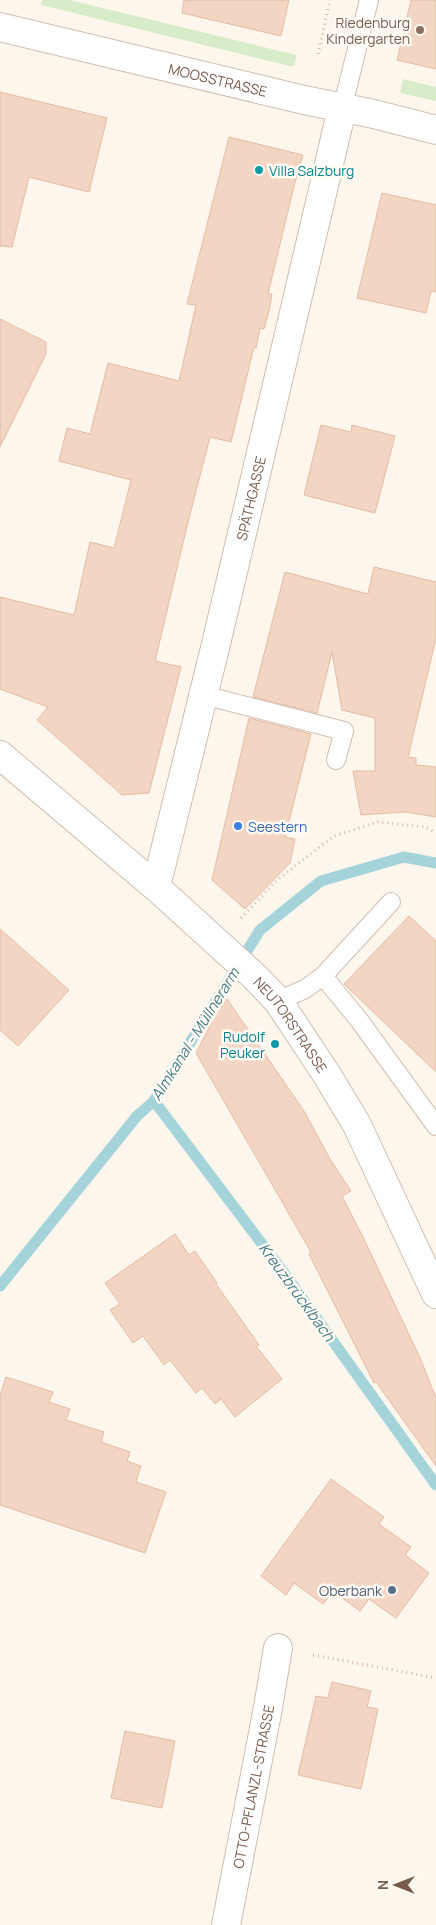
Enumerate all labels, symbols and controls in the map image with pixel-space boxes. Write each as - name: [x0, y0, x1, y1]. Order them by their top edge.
- place label: Riedenburg Kindergarten: [326, 13, 410, 48]
- marker: Riedenburg Kindergarten: [414, 24, 426, 36]
- street label: MOOSSTRASSE: [167, 58, 269, 100]
- place label: Villa Salzburg: [269, 161, 354, 180]
- marker: Villa Salzburg: [253, 164, 265, 176]
- street label: SPÄTHGASSE: [231, 454, 269, 542]
- place label: Seestern: [248, 817, 307, 836]
- marker: Seestern: [232, 820, 244, 832]
- water label: Almkanal - Müllnerarm: [146, 963, 245, 1104]
- street label: NEUTORSTRASSE: [250, 972, 332, 1076]
- place label: Rudolf Peuker: [220, 1027, 265, 1062]
- marker: Rudolf Peuker: [269, 1038, 281, 1050]
- water label: Kreuzbrücklbach: [254, 1239, 340, 1346]
- place label: Oberbank: [319, 1581, 383, 1600]
- marker: Oberbank: [386, 1584, 398, 1596]
- street label: OTTO-PFLANZL-STRASSE: [228, 1703, 278, 1870]
- north arrow: [371, 1860, 421, 1910]
- text: N: [373, 1880, 392, 1890]

